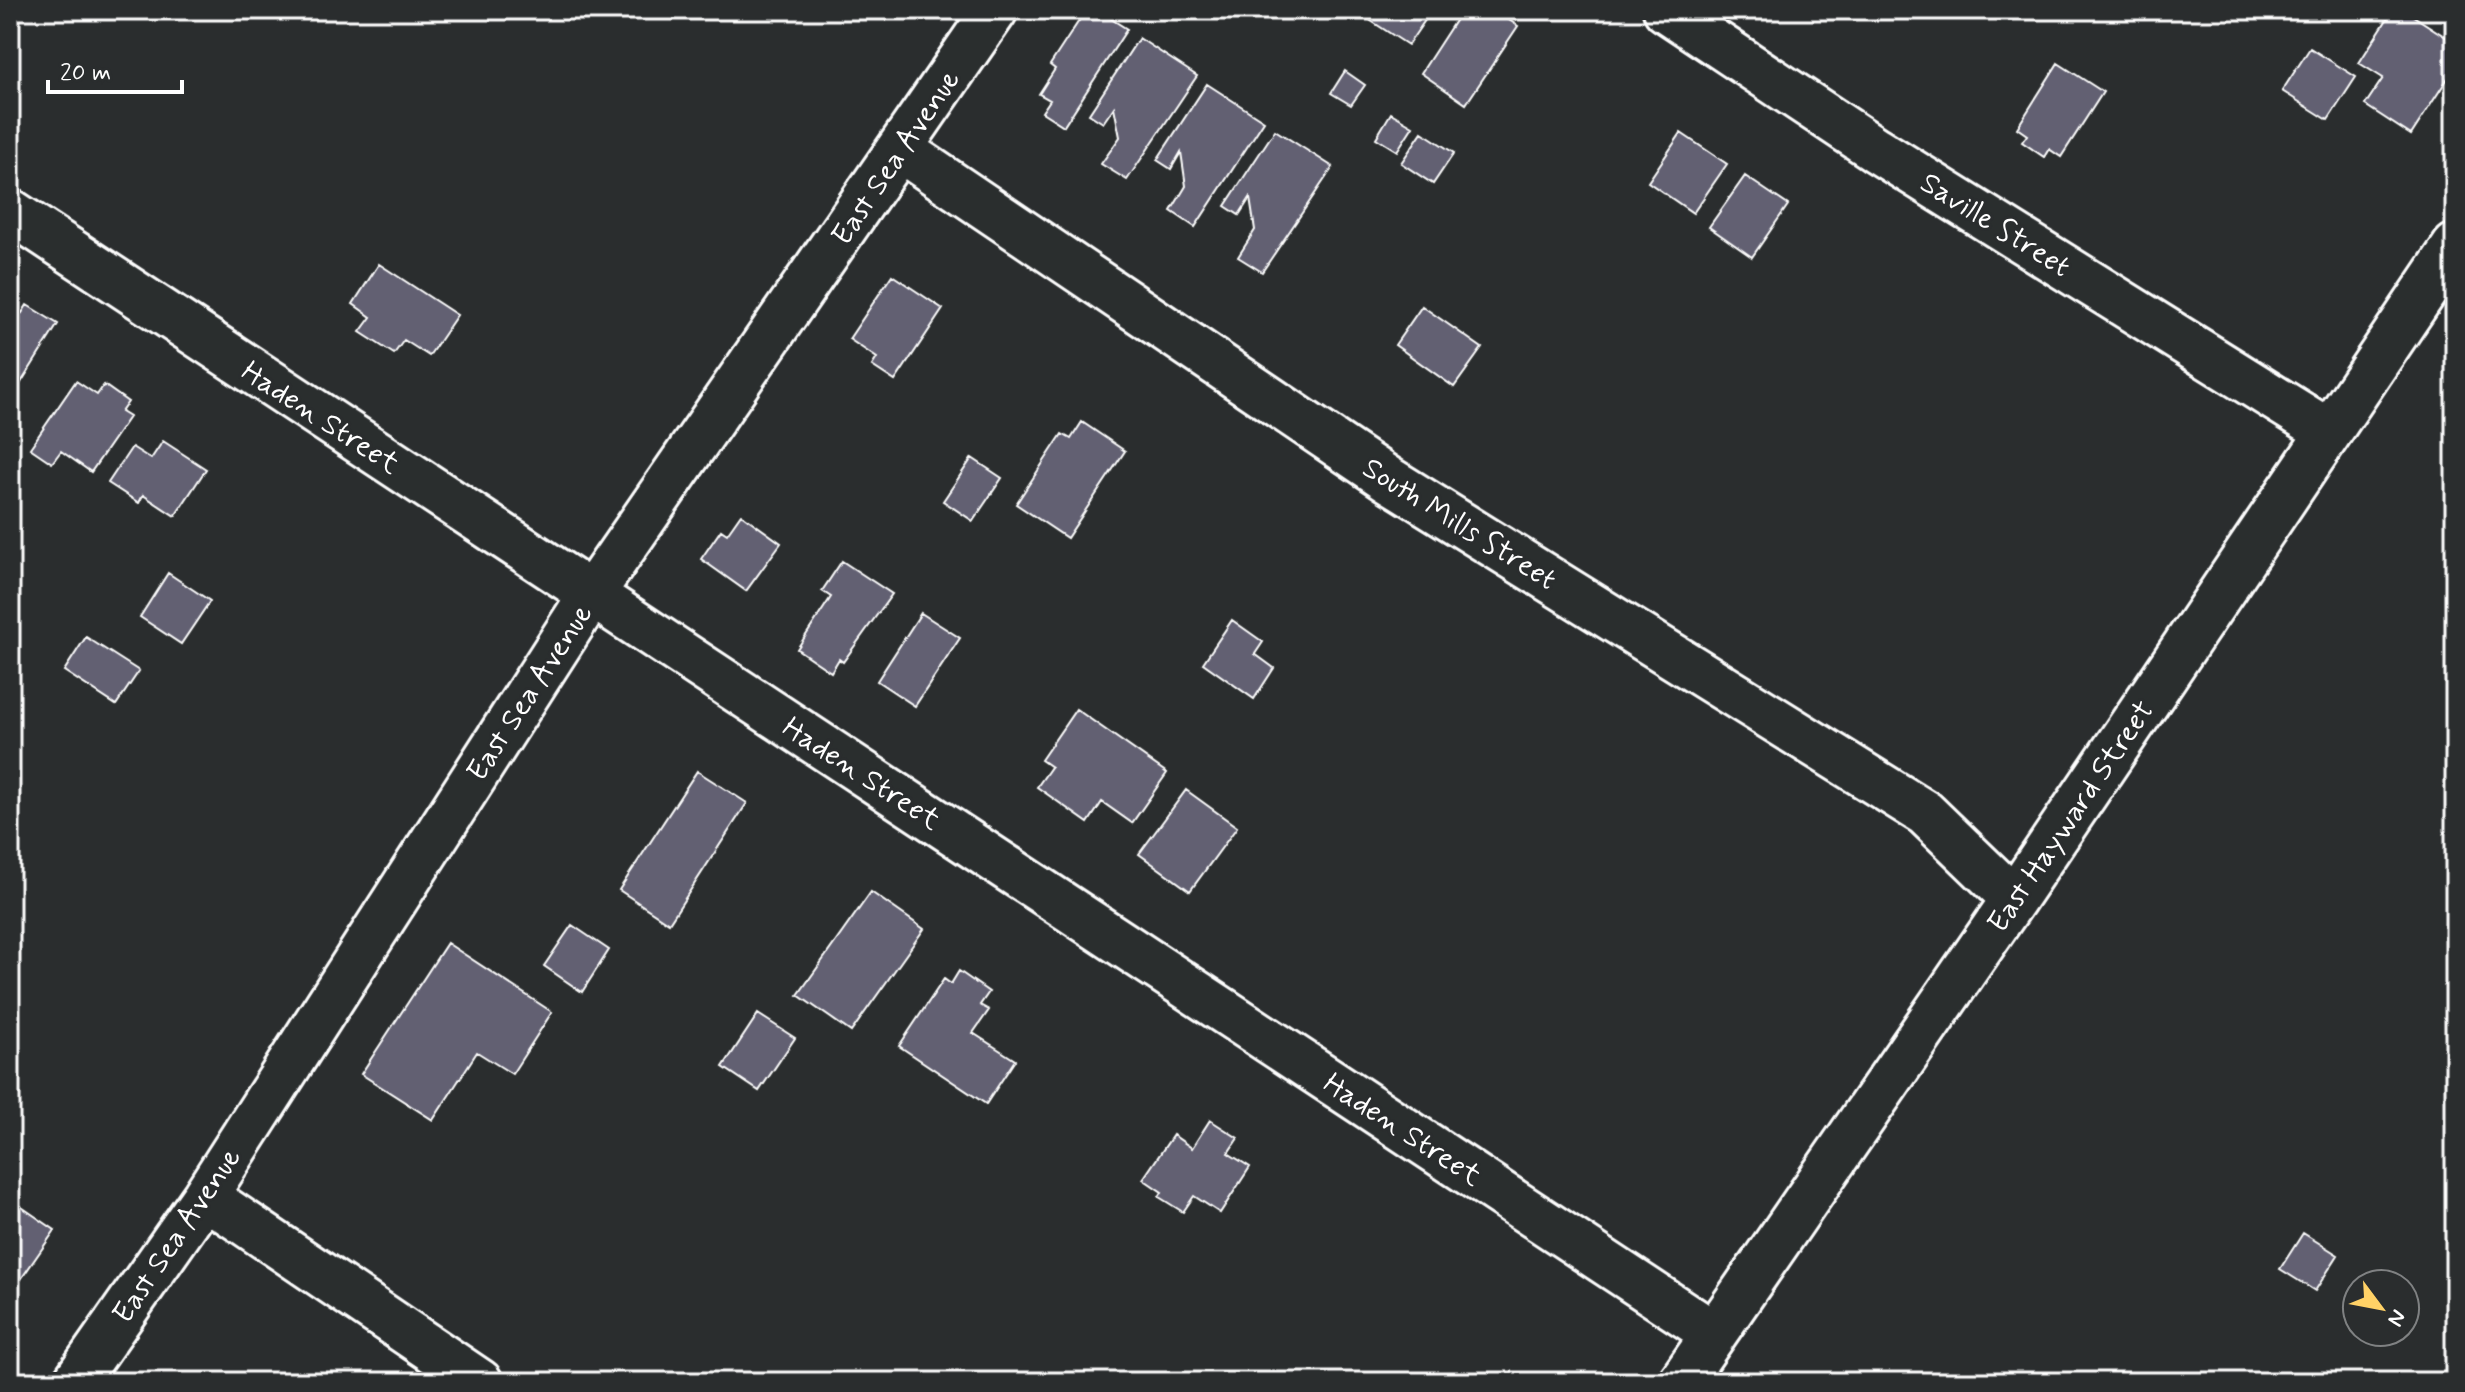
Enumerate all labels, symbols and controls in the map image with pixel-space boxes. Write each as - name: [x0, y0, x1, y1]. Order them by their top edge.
- scale bar: [48, 44, 182, 94]
- text: 20 m: [60, 58, 111, 89]
- street label: East Sea Avenue: [823, 62, 969, 253]
- street label: Saville Street: [1913, 164, 2078, 287]
- street label: Haden Street: [234, 353, 407, 484]
- street label: South Mills Street: [1355, 449, 1564, 600]
- street label: East Sea Avenue: [458, 597, 602, 789]
- street label: East Hayward Street: [1979, 693, 2164, 941]
- street label: Haden Street: [775, 709, 948, 840]
- street label: Haden Street: [1316, 1065, 1489, 1196]
- street label: East Sea Avenue: [104, 1140, 250, 1331]
- north arrow: [2341, 1268, 2421, 1348]
- text: N: [2381, 1304, 2412, 1331]

